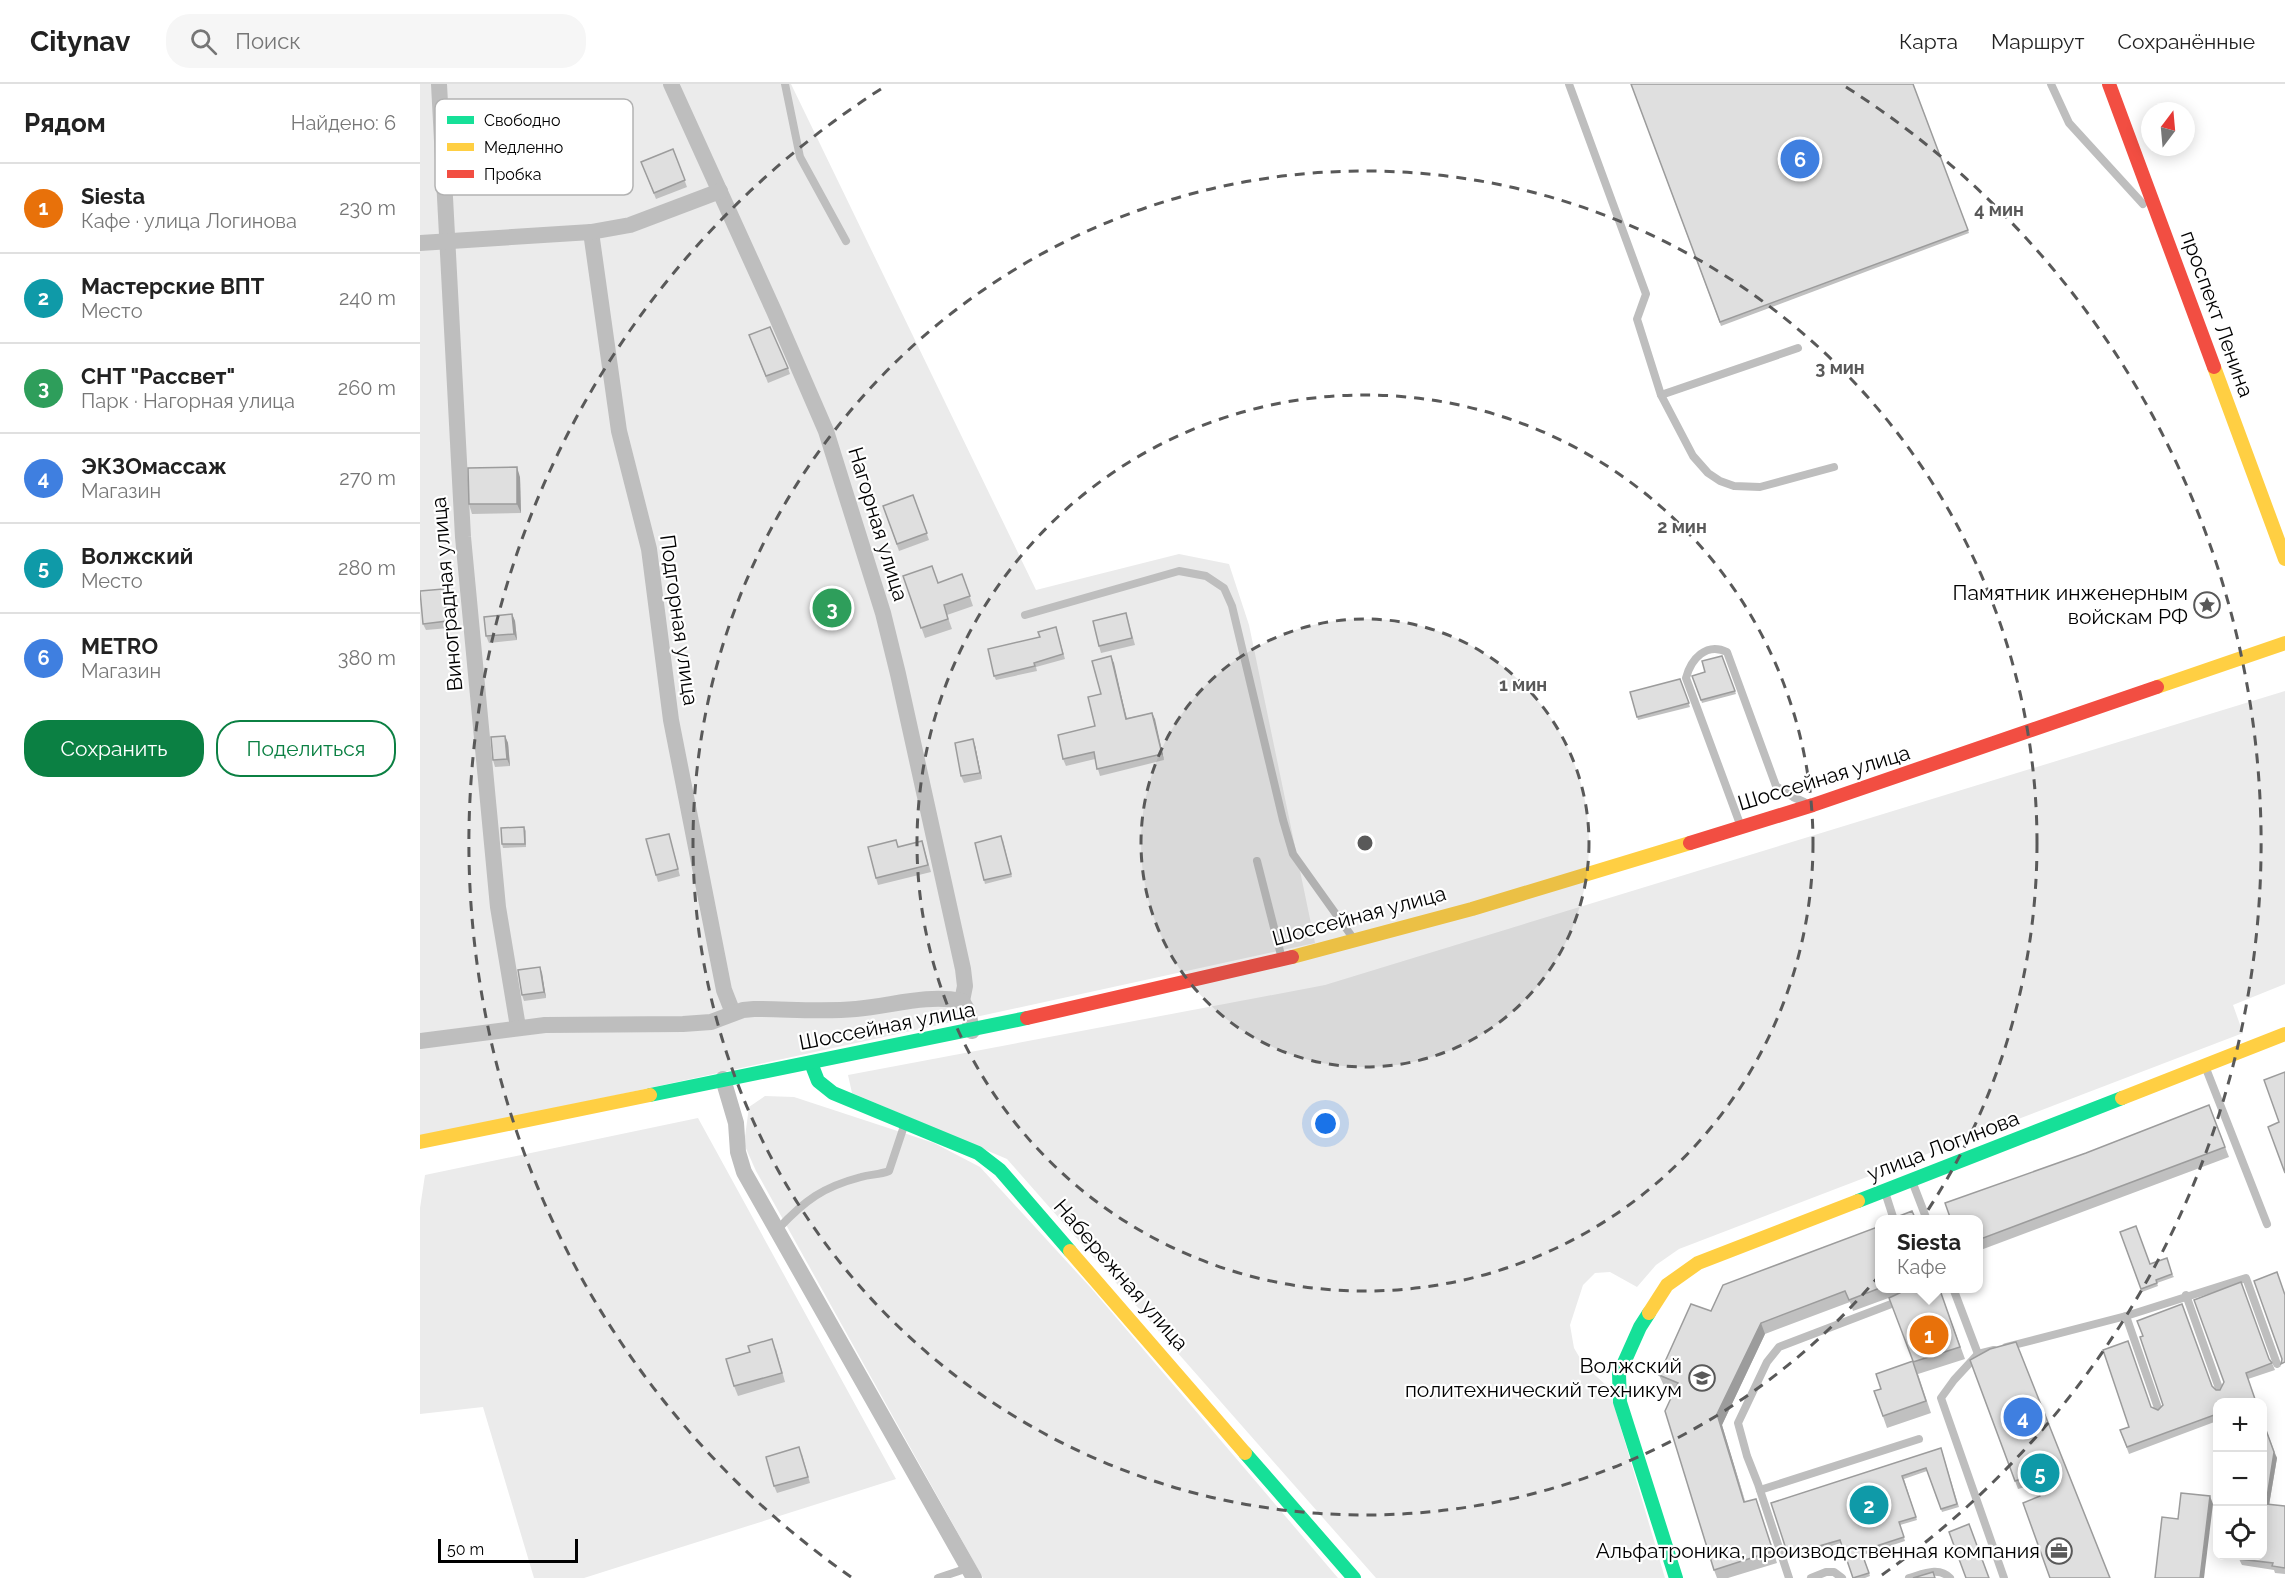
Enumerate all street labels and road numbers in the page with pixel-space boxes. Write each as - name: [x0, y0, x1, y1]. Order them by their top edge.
- street label: проспект Ленина: [2176, 227, 2259, 401]
- street label: Нагорная улица: [843, 444, 914, 604]
- street label: Виноградная улица: [426, 496, 467, 692]
- street label: Подгорная улица: [655, 533, 704, 707]
- street label: Шоссейная улица: [1735, 739, 1913, 816]
- street label: Шоссейная улица: [1269, 880, 1448, 951]
- street label: Шоссейная улица: [797, 996, 977, 1055]
- street label: улица Логинова: [1863, 1105, 2022, 1186]
- street label: Набережная улица: [1049, 1194, 1194, 1356]

